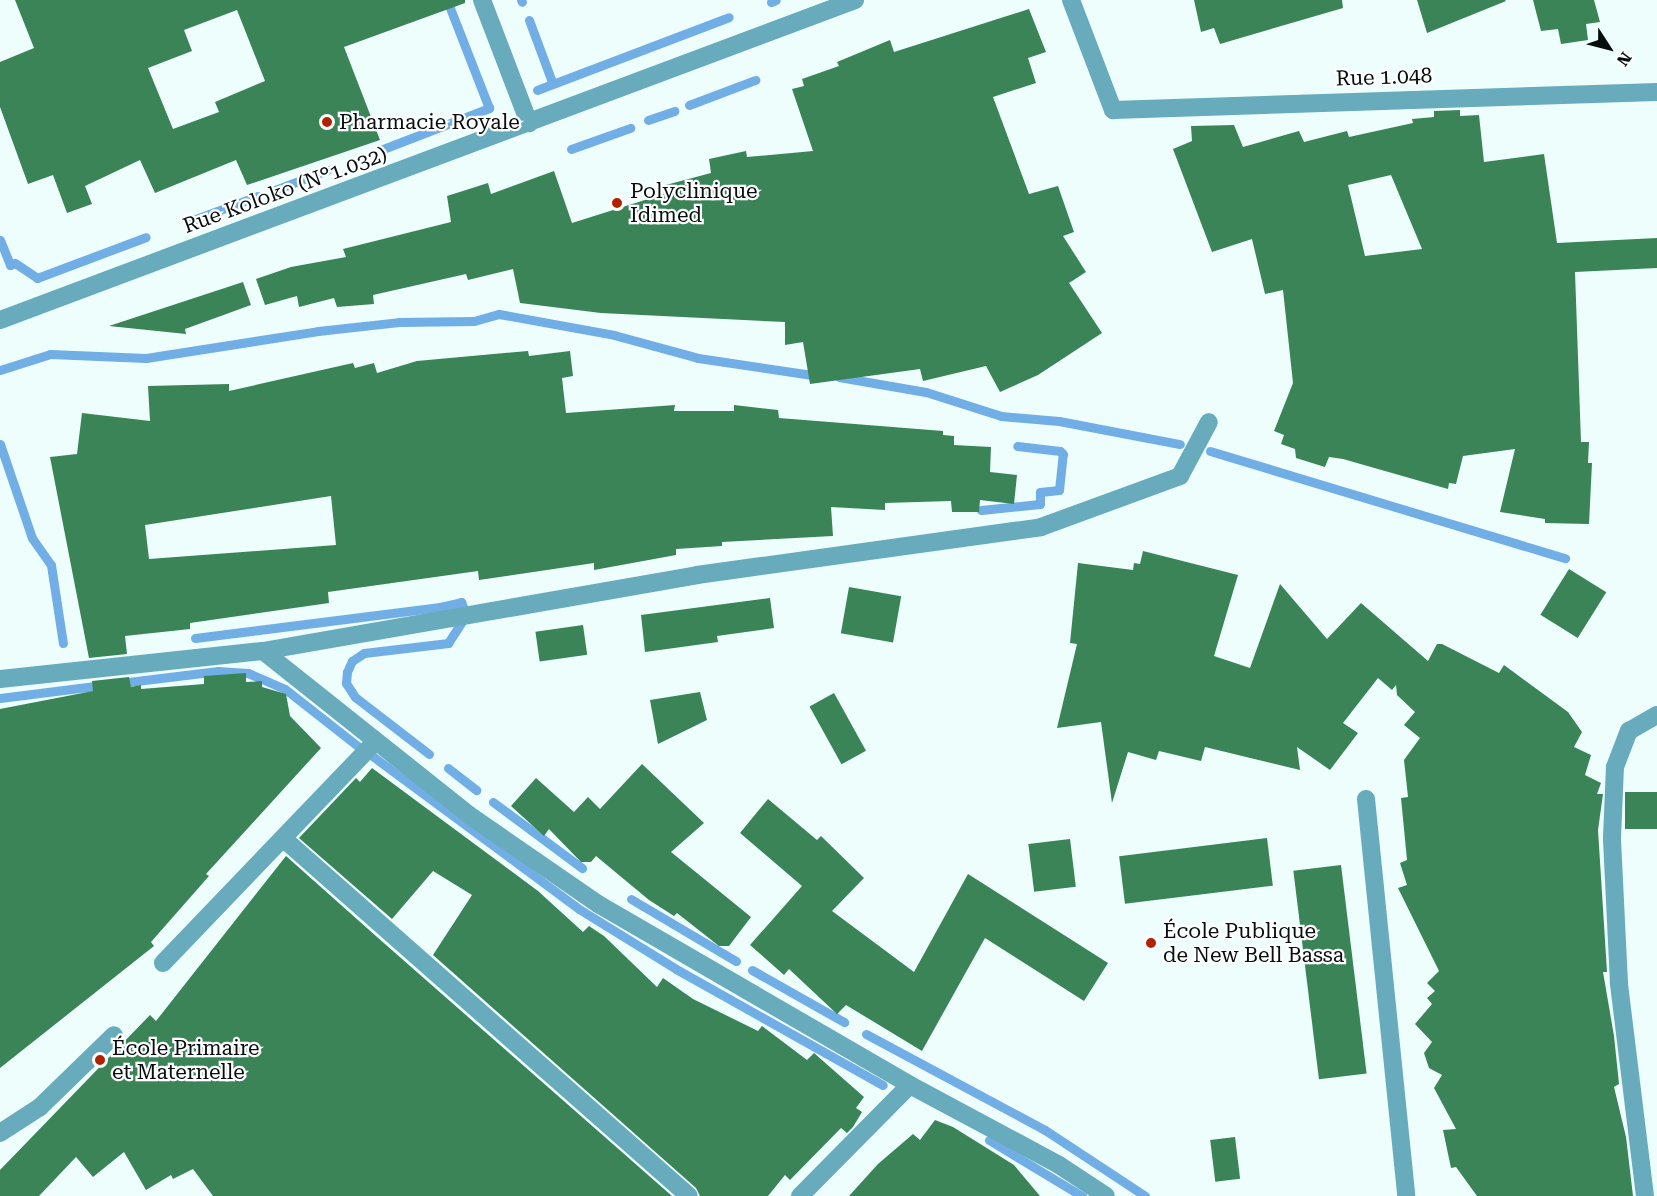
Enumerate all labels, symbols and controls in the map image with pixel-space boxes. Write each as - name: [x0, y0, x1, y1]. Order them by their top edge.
- north arrow: [1579, 18, 1639, 78]
- text: N: [1613, 48, 1635, 69]
- street label: Rue 1.048: [1335, 63, 1433, 91]
- place label: Pharmacie Royale: [339, 109, 520, 135]
- marker: Pharmacie Royale: [320, 115, 334, 129]
- street label: Rue Koloko (N°1.032): [180, 141, 390, 239]
- place label: Polyclinique Idimed: [630, 178, 758, 228]
- marker: Polyclinique Idimed: [608, 194, 626, 212]
- place label: École Publique de New Bell Bassa: [1163, 918, 1344, 968]
- marker: École Publique de New Bell Bassa: [1144, 936, 1158, 950]
- place label: École Primaire et Maternelle: [112, 1035, 260, 1085]
- marker: École Primaire et Maternelle: [93, 1053, 107, 1067]

